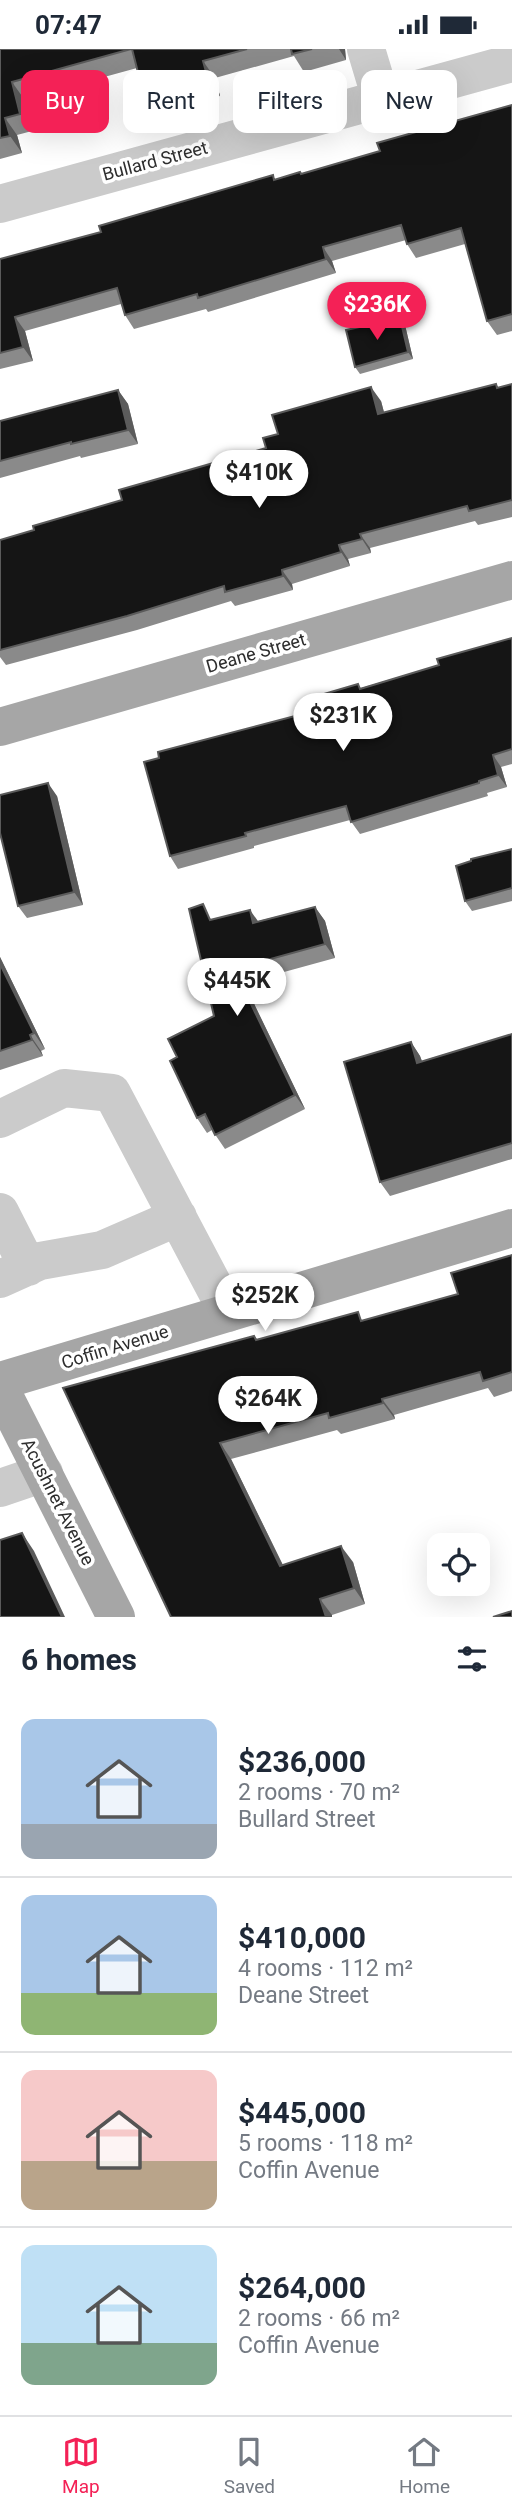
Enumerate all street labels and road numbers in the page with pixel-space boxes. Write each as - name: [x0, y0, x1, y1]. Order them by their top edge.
- street label: Bullard Street: [100, 136, 210, 185]
- street label: Deane Street: [204, 628, 308, 677]
- street label: Coffin Avenue: [59, 1320, 171, 1373]
- street label: Acushnet Avenue: [18, 1435, 99, 1568]

